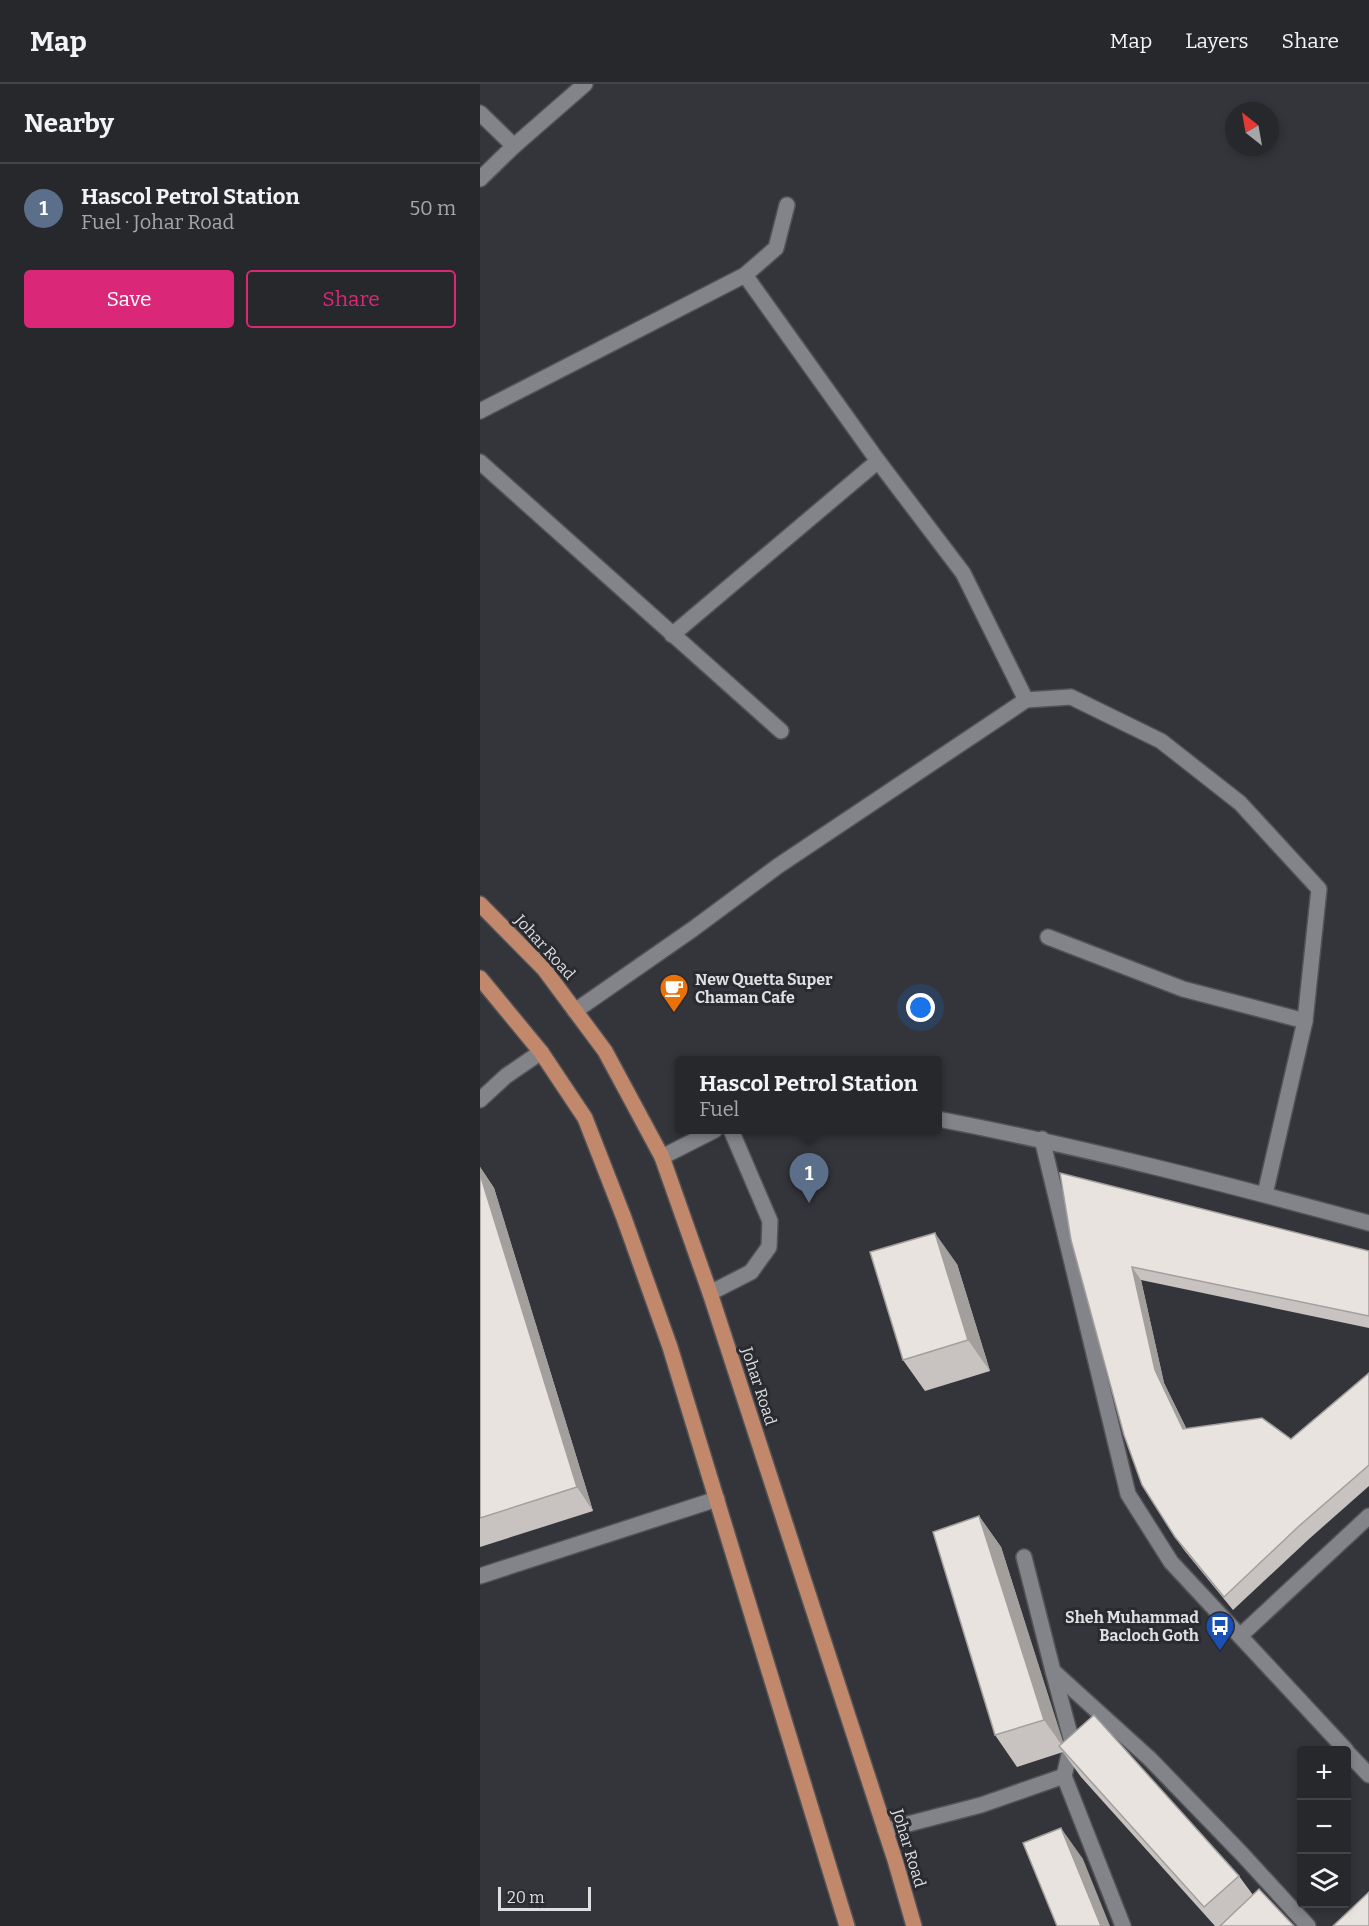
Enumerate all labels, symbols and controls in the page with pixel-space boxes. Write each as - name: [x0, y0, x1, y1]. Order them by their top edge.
- text: Map: [30, 25, 87, 58]
- text: Map: [1110, 28, 1152, 54]
- text: Layers: [1185, 28, 1249, 54]
- text: Share: [1282, 28, 1339, 54]
- north arrow: [1225, 102, 1279, 156]
- text: Nearby: [24, 108, 114, 139]
- text: Hascol Petrol Station: [81, 183, 300, 210]
- text: 1: [39, 196, 48, 220]
- text: 50 m: [409, 196, 456, 220]
- text: Fuel · Johar Road: [81, 210, 234, 234]
- button: Save: [24, 270, 234, 328]
- button: Share: [246, 270, 456, 328]
- street label: Johar Road: [510, 910, 579, 984]
- place label: New Quetta Super Chaman Cafe: [695, 970, 833, 1007]
- cafe icon: New Quetta Super Chaman Cafe: [658, 972, 690, 1014]
- your location: [906, 993, 935, 1022]
- popup: [675, 1056, 942, 1134]
- text: Hascol Petrol Station: [699, 1070, 918, 1097]
- text: Fuel: [699, 1097, 739, 1121]
- pin: 1: [790, 1154, 828, 1203]
- street label: Johar Road: [737, 1344, 781, 1428]
- place label: Sheh Muhammad Bacloch Goth: [1065, 1608, 1199, 1645]
- bus stop icon: Sheh Muhammad Bacloch Goth: [1204, 1610, 1236, 1652]
- map controls: [1297, 1746, 1351, 1908]
- button: +: [1297, 1746, 1351, 1800]
- button: −: [1297, 1800, 1351, 1854]
- street label: Johar Road: [888, 1806, 930, 1890]
- button: layers: [1297, 1854, 1351, 1908]
- scale bar: [498, 1884, 591, 1912]
- text: 20 m: [507, 1888, 544, 1907]

